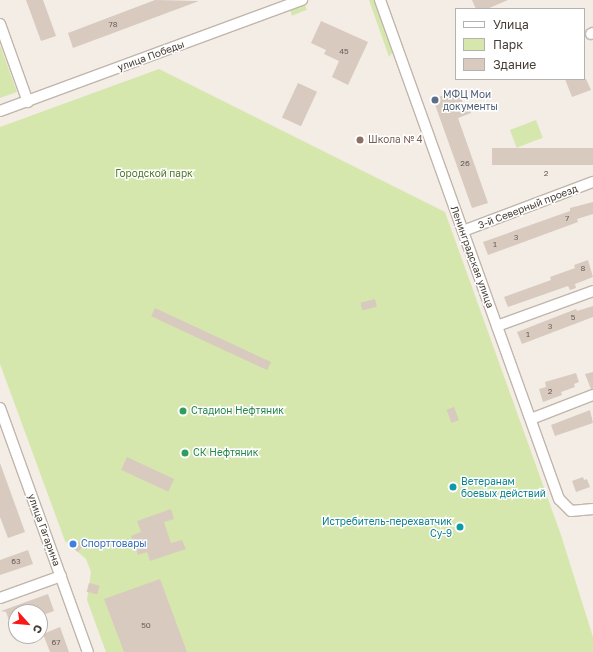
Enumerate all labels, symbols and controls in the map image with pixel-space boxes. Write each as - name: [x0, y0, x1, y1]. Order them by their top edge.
- legend: [455, 8, 585, 80]
- text: Улица: [493, 17, 529, 32]
- house number: 78: [108, 20, 118, 30]
- text: Парк: [493, 37, 523, 52]
- street label: улица Победы: [116, 38, 186, 74]
- house number: 45: [339, 47, 349, 57]
- text: Здание: [493, 57, 536, 72]
- place label: МФЦ Мои документы: [443, 88, 498, 112]
- marker: МФЦ Мои документы: [430, 95, 440, 105]
- place label: Школа № 4: [368, 134, 423, 146]
- marker: Школа № 4: [355, 135, 365, 145]
- house number: 26: [460, 159, 470, 169]
- park label: Городской парк: [115, 168, 193, 180]
- house number: 2: [544, 169, 548, 179]
- street label: 3-й Северный проезд: [477, 182, 579, 232]
- street label: Ленинградская улица: [448, 204, 496, 310]
- house number: 7: [565, 214, 569, 224]
- house number: 3: [514, 233, 518, 243]
- house number: 1: [493, 240, 497, 250]
- house number: 8: [581, 264, 585, 274]
- house number: 5: [571, 313, 575, 323]
- house number: 3: [548, 322, 552, 332]
- house number: 1: [526, 330, 530, 340]
- house number: 2: [548, 387, 552, 397]
- place label: Стадион Нефтяник: [191, 405, 284, 417]
- marker: Стадион Нефтяник: [178, 406, 188, 416]
- place label: СК Нефтяник: [193, 447, 258, 459]
- marker: СК Нефтяник: [180, 448, 190, 458]
- place label: Ветеранам боевых действий: [461, 475, 546, 498]
- marker: Ветеранам боевых действий: [448, 482, 458, 492]
- street label: улица Гагарина: [25, 492, 63, 568]
- place label: Истребитель-перехватчик Су-9: [322, 515, 452, 538]
- marker: Истребитель-перехватчик Су-9: [455, 522, 465, 532]
- place label: Спорттовары: [81, 538, 147, 550]
- marker: Спорттовары: [68, 539, 78, 549]
- house number: 63: [11, 557, 21, 567]
- north arrow: [8, 604, 48, 644]
- house number: 50: [141, 621, 151, 631]
- text: С: [31, 623, 46, 636]
- house number: 67: [51, 638, 61, 648]

